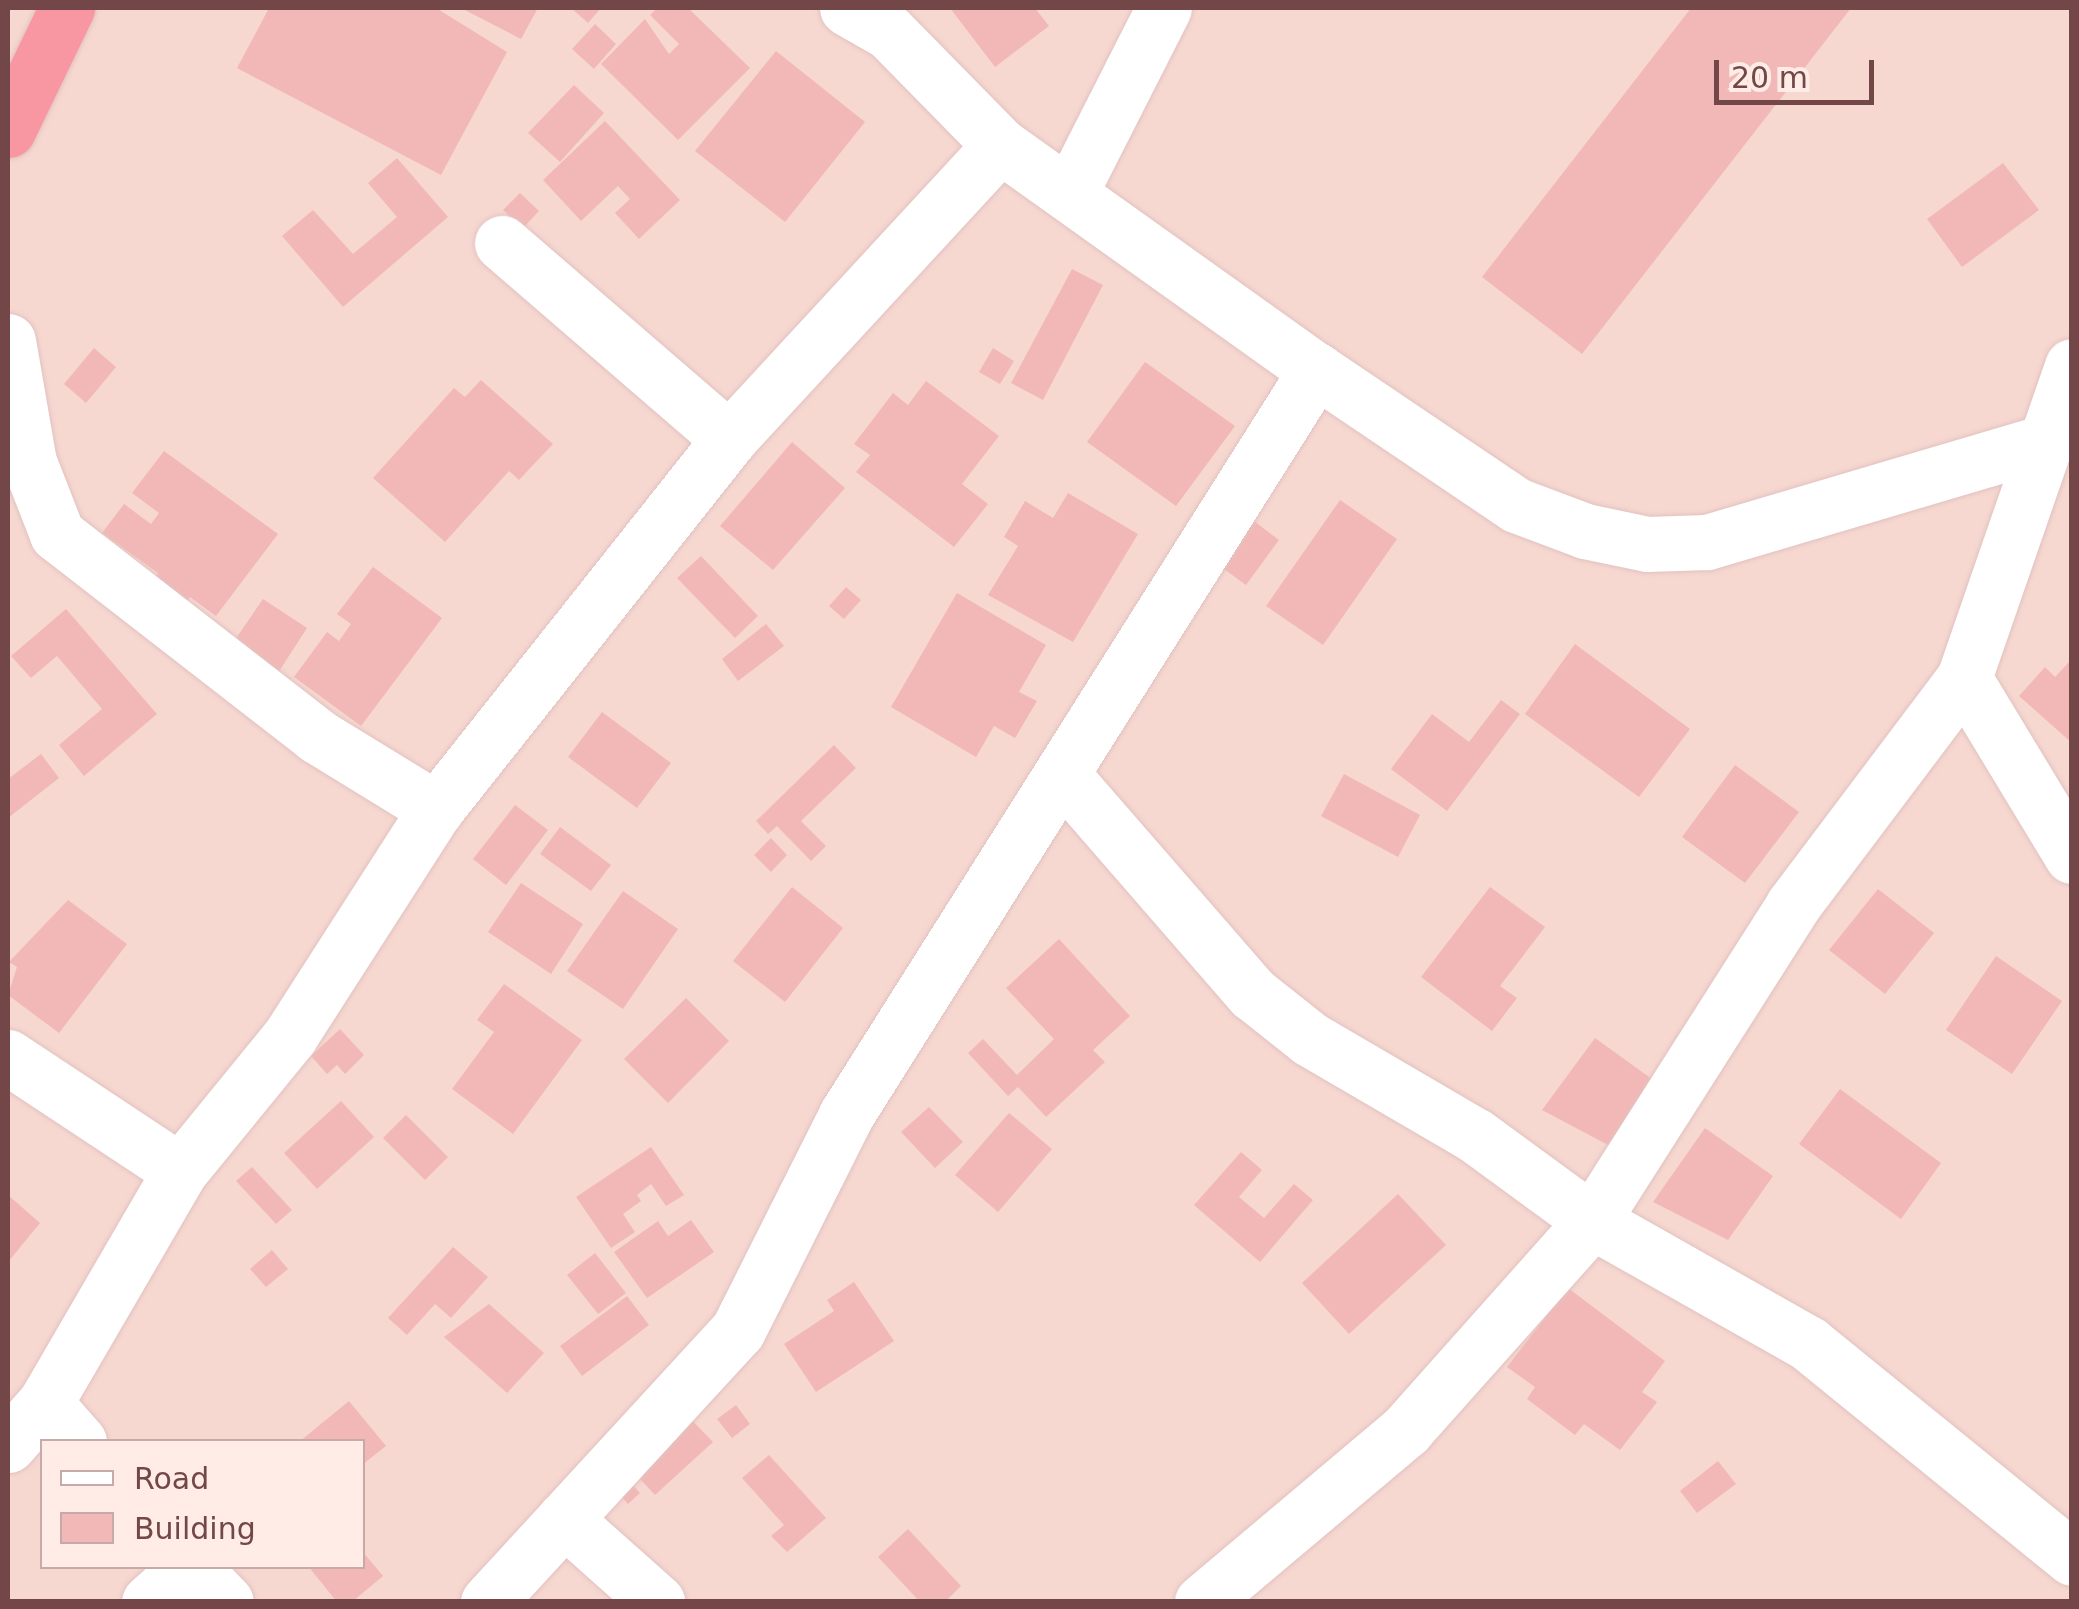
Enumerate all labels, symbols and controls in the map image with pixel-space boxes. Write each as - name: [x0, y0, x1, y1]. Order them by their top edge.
- scale bar: [1719, 40, 1879, 102]
- text: 20 m: [1731, 60, 1808, 95]
- legend: [40, 1439, 365, 1569]
- text: Road: [134, 1461, 209, 1496]
- text: Building: [134, 1511, 256, 1546]

